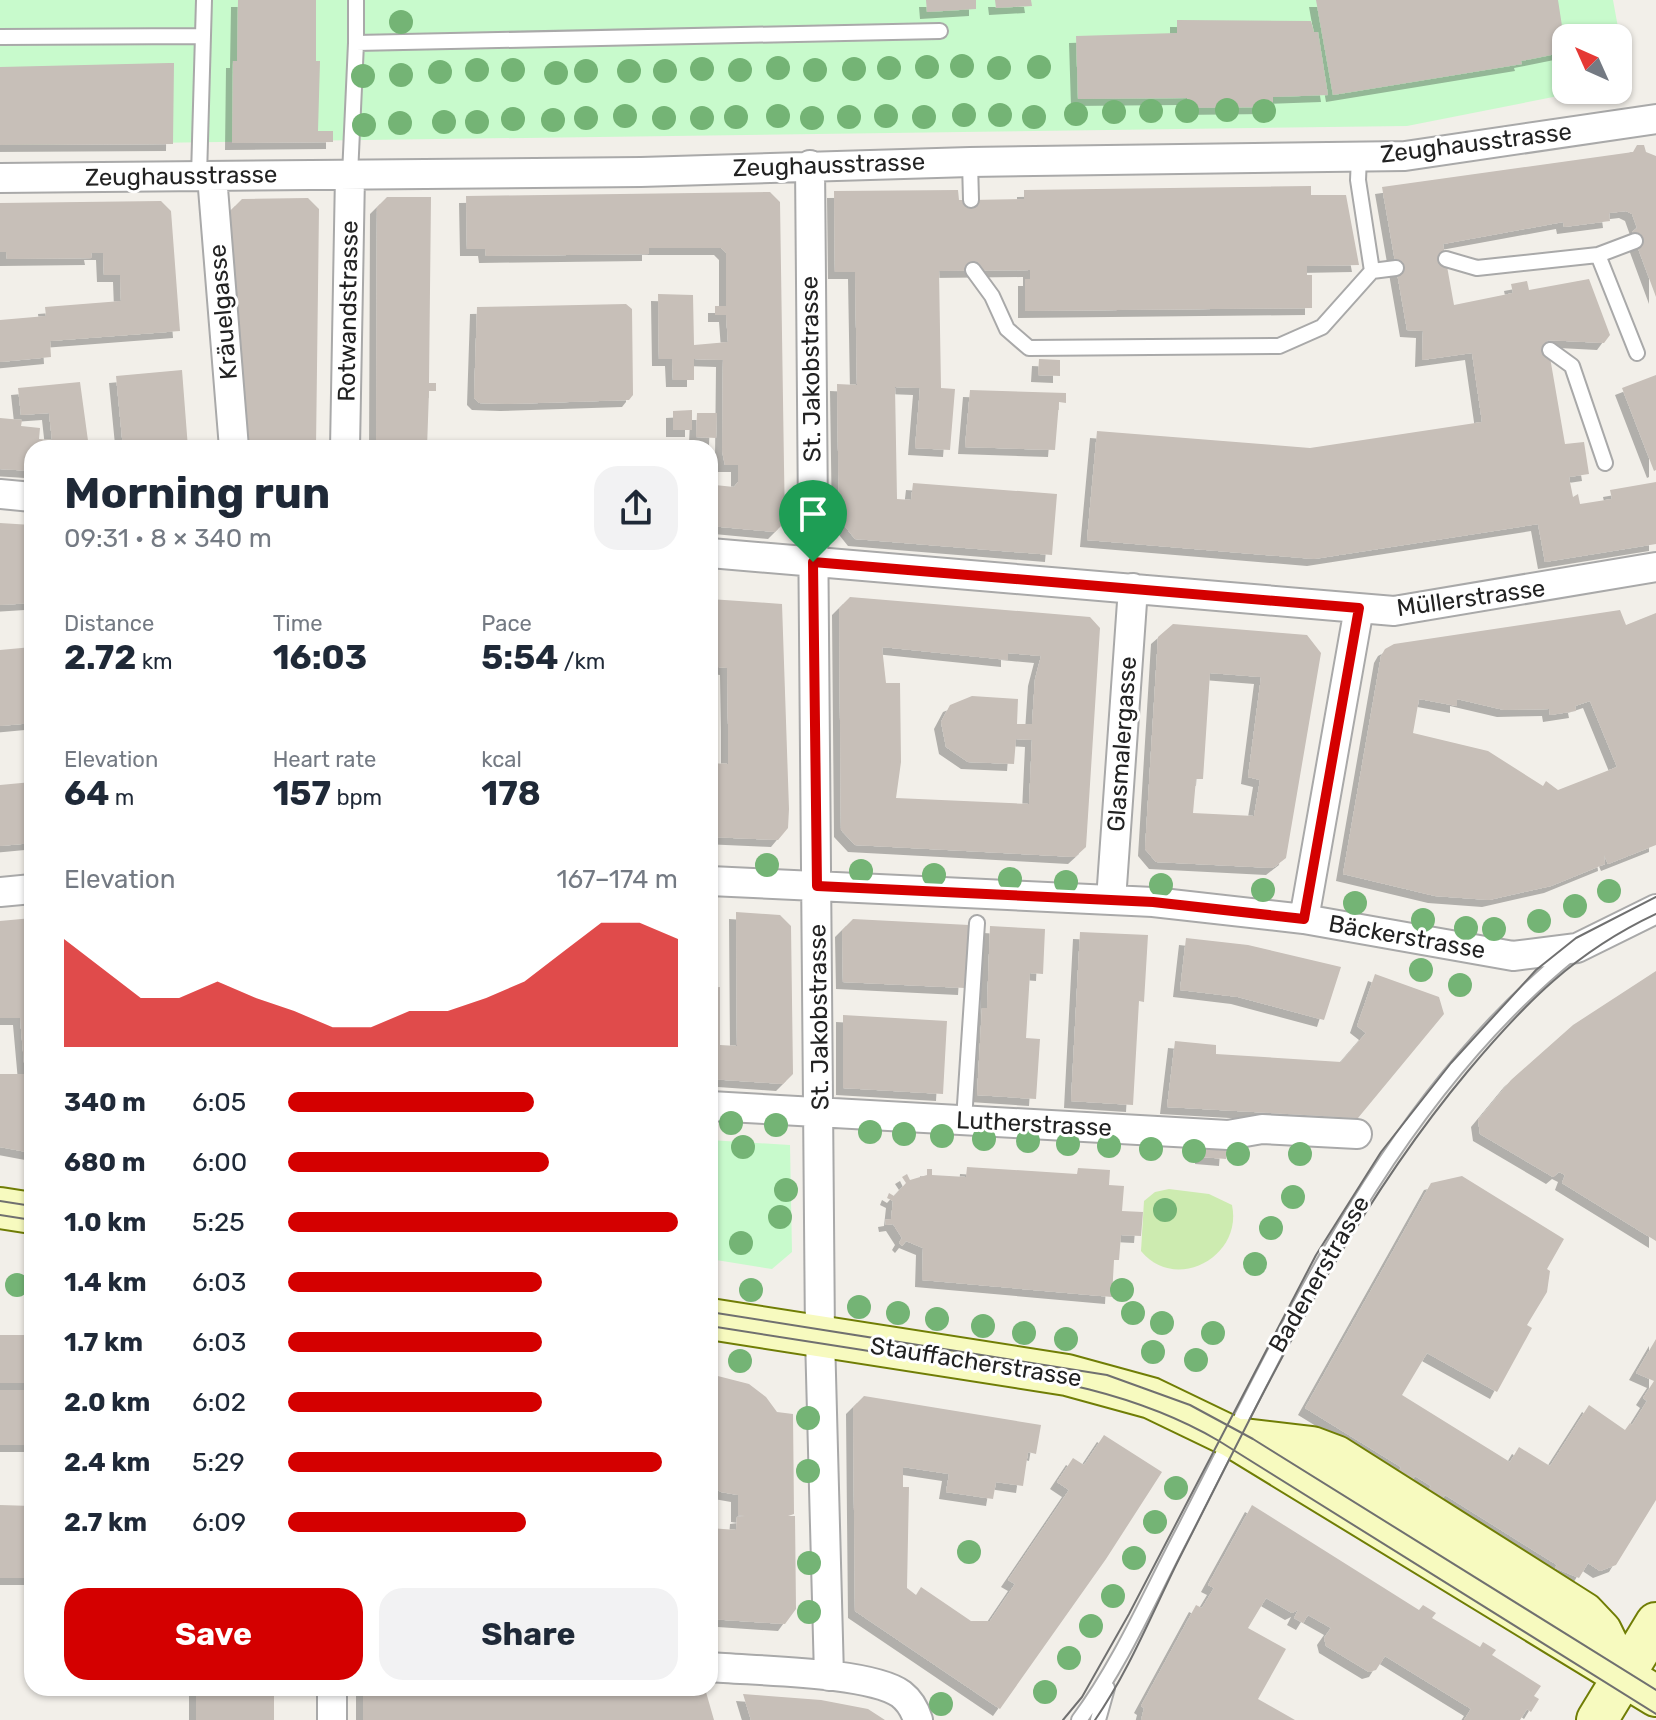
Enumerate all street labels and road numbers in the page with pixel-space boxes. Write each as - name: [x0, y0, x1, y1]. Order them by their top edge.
- street label: Zeughausstrasse: [1379, 117, 1573, 169]
- street label: Zeughausstrasse: [732, 148, 926, 182]
- street label: Zeughausstrasse: [85, 160, 277, 192]
- street label: Rotwandstrasse: [332, 220, 364, 402]
- street label: Kräuelgasse: [203, 243, 243, 381]
- street label: St. Jakobstrasse: [795, 276, 827, 462]
- street label: Müllerstrasse: [1395, 574, 1547, 622]
- street label: Glasmalergasse: [1102, 655, 1142, 833]
- street label: Bäckerstrasse: [1326, 909, 1488, 965]
- street label: St. Jakobstrasse: [803, 924, 835, 1110]
- street label: Lutherstrasse: [955, 1106, 1113, 1142]
- street label: Badenerstrasse: [1263, 1191, 1375, 1357]
- street label: Stauffacherstrasse: [868, 1331, 1084, 1393]

